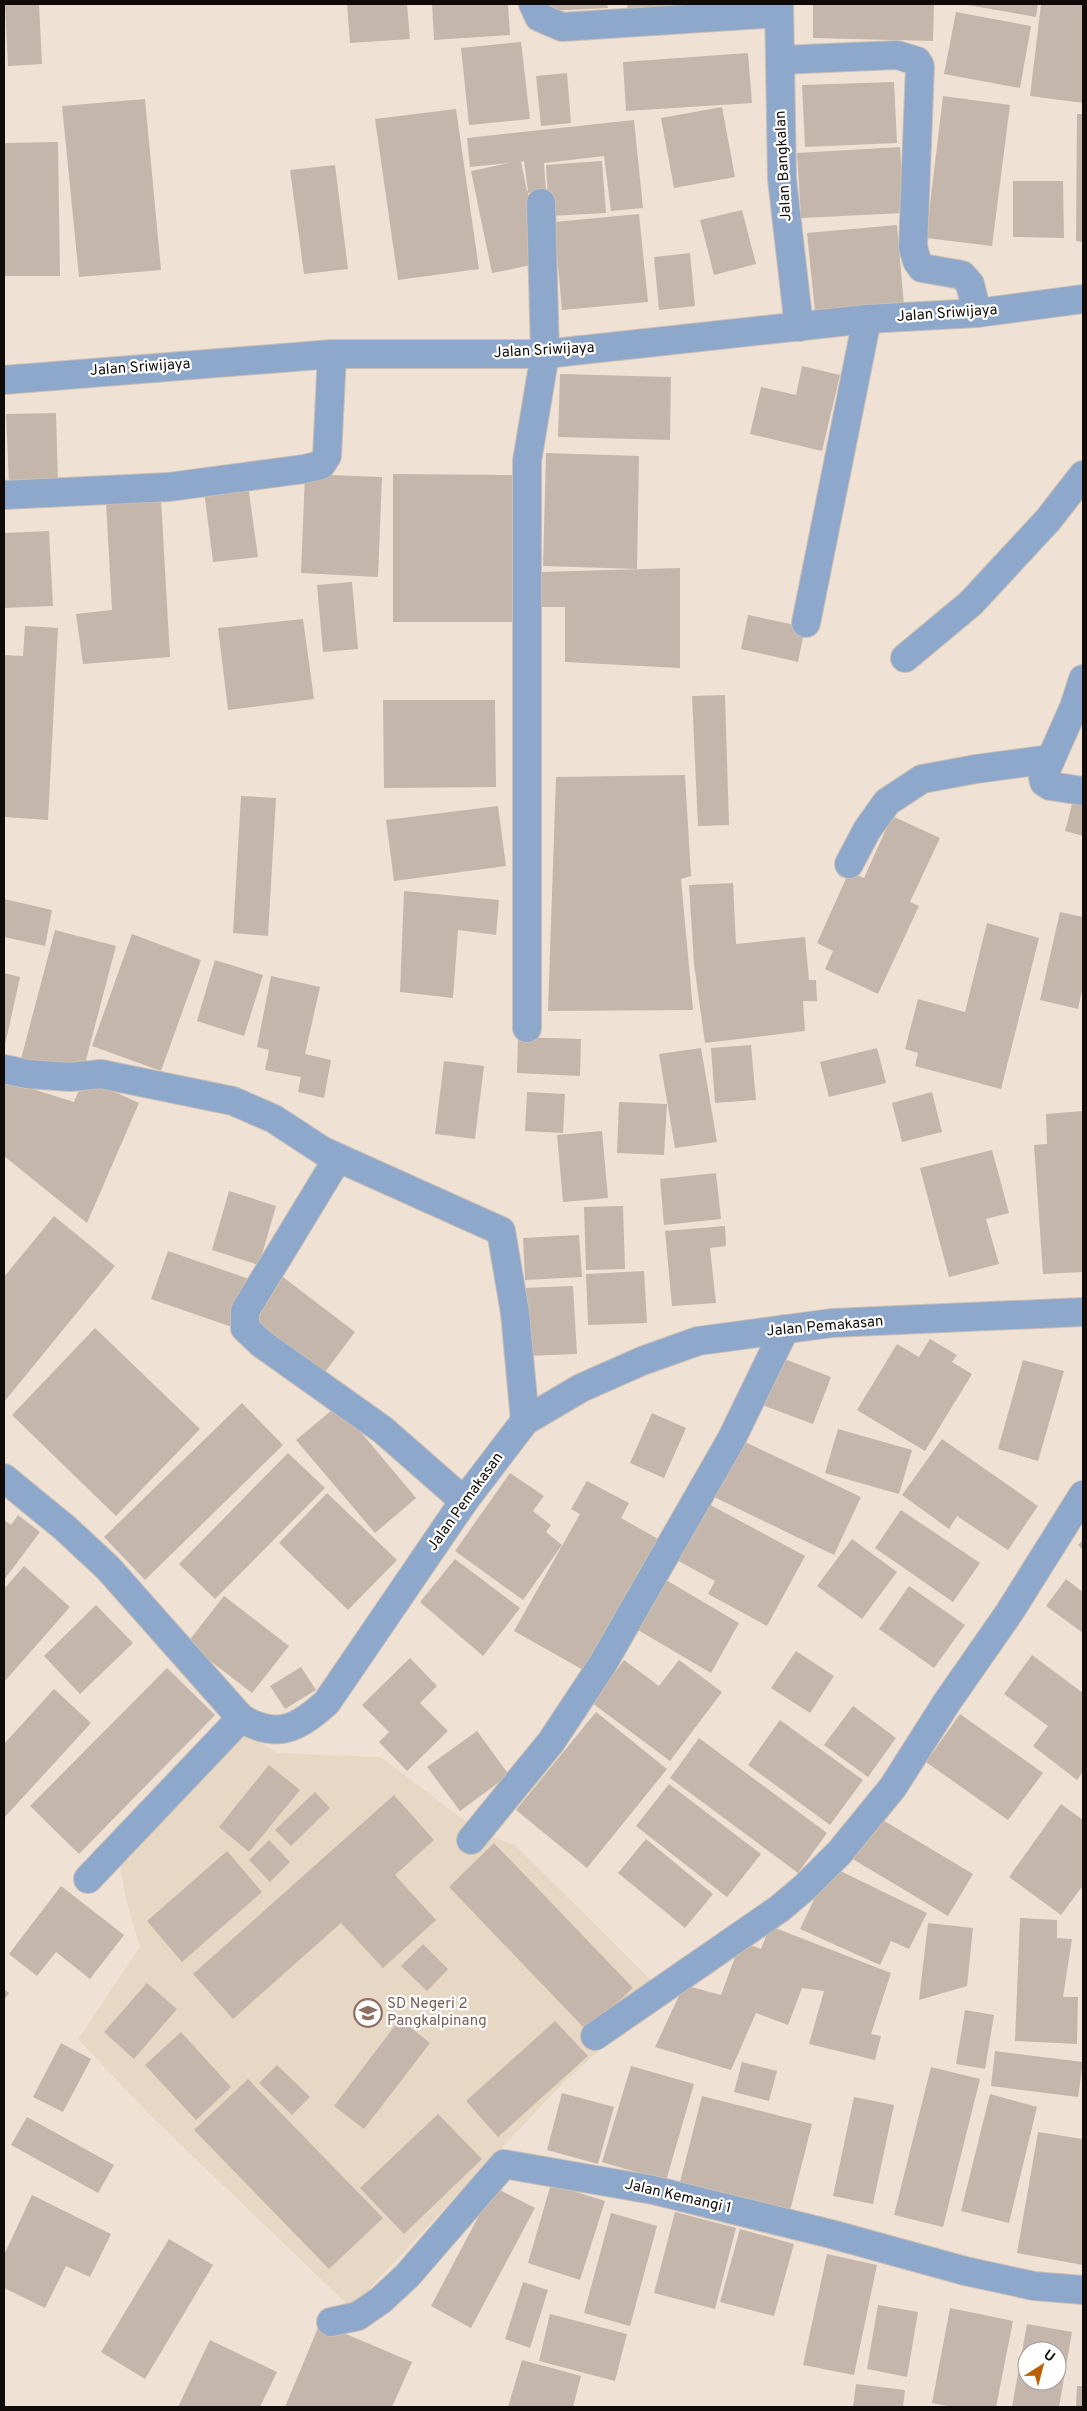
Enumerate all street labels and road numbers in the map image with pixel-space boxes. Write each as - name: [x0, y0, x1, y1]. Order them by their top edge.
- street label: Jalan Bangkalan: [772, 110, 796, 222]
- street label: Jalan Sriwijaya: [896, 301, 998, 327]
- street label: Jalan Sriwijaya: [493, 339, 595, 363]
- street label: Jalan Sriwijaya: [89, 355, 191, 381]
- street label: Jalan Pemakasan: [766, 1312, 884, 1342]
- street label: Jalan Pemakasan: [424, 1449, 508, 1555]
- street label: Jalan Kemangi 1: [623, 2176, 733, 2218]

